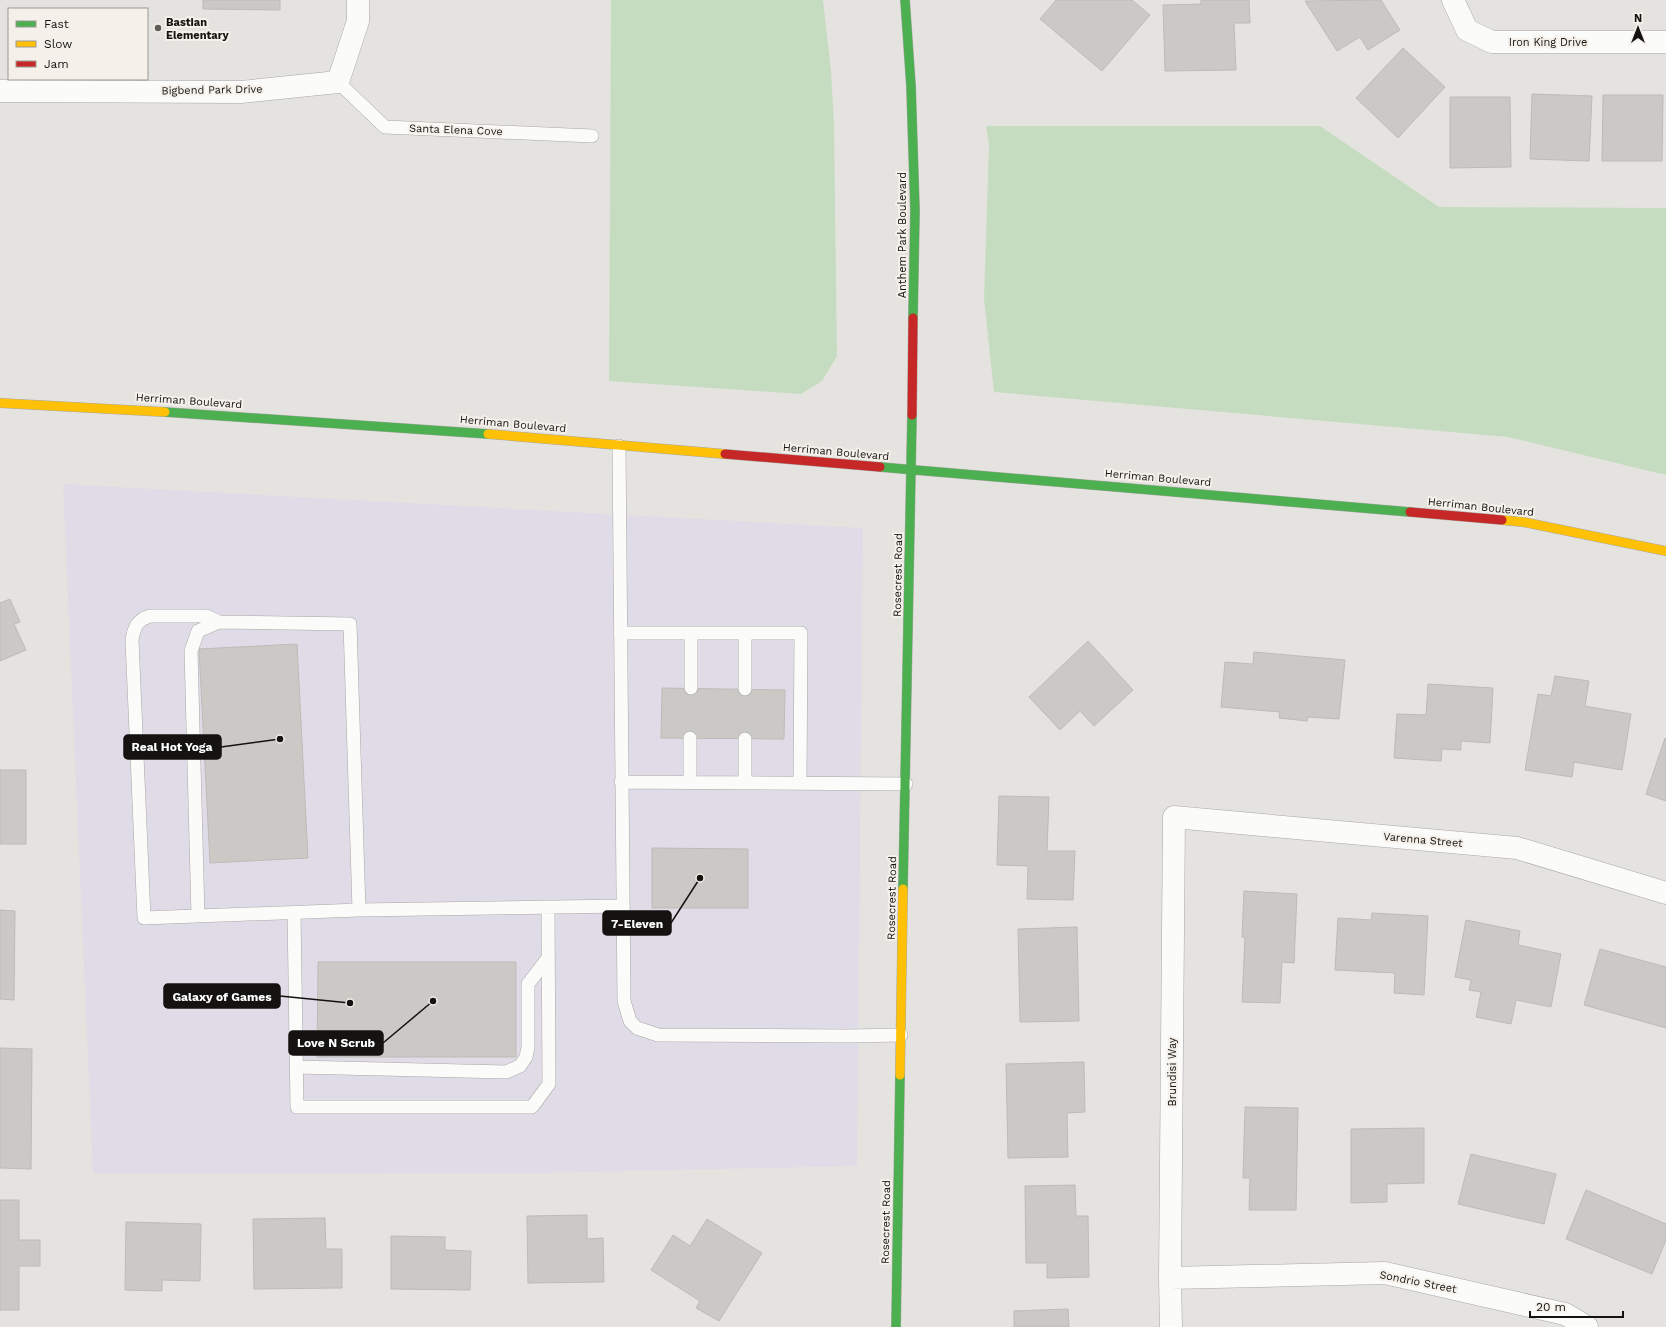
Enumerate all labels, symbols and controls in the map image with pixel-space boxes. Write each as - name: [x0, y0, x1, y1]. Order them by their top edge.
- legend: [8, 8, 148, 80]
- north arrow: [1618, 8, 1658, 48]
- text: N: [1634, 12, 1642, 25]
- place label: Bastian Elementary: [166, 16, 229, 42]
- text: Fast: [44, 17, 69, 31]
- marker: Bastian Elementary: [153, 23, 163, 33]
- street label: Iron King Drive: [1509, 36, 1587, 49]
- text: Slow: [44, 37, 72, 51]
- text: Jam: [44, 57, 69, 71]
- street label: Bigbend Park Drive: [161, 83, 263, 97]
- street label: Santa Elena Cove: [409, 122, 503, 138]
- street label: Anthem Park Boulevard: [896, 172, 909, 298]
- street label: Herriman Boulevard: [135, 391, 243, 411]
- street label: Herriman Boulevard: [459, 413, 567, 435]
- street label: Herriman Boulevard: [782, 441, 890, 463]
- street label: Herriman Boulevard: [1104, 467, 1212, 489]
- street label: Herriman Boulevard: [1427, 495, 1535, 519]
- street label: Rosecrest Road: [891, 533, 905, 617]
- callout: Real Hot Yoga: [124, 735, 221, 759]
- text: Real Hot Yoga: [132, 740, 213, 754]
- street label: Varenna Street: [1383, 830, 1464, 850]
- street label: Rosecrest Road: [885, 856, 899, 940]
- callout: 7-Eleven: [603, 911, 671, 935]
- text: 7-Eleven: [611, 917, 663, 931]
- callout: Galaxy of Games: [164, 984, 280, 1008]
- text: Galaxy of Games: [172, 990, 272, 1004]
- callout: Love N Scrub: [289, 1031, 383, 1055]
- text: Love N Scrub: [297, 1036, 376, 1050]
- street label: Brundisi Way: [1166, 1037, 1179, 1107]
- street label: Rosecrest Road: [879, 1180, 893, 1264]
- street label: Sondrio Street: [1378, 1268, 1458, 1296]
- scale bar: [1530, 1293, 1623, 1319]
- text: 20 m: [1536, 1300, 1566, 1314]

